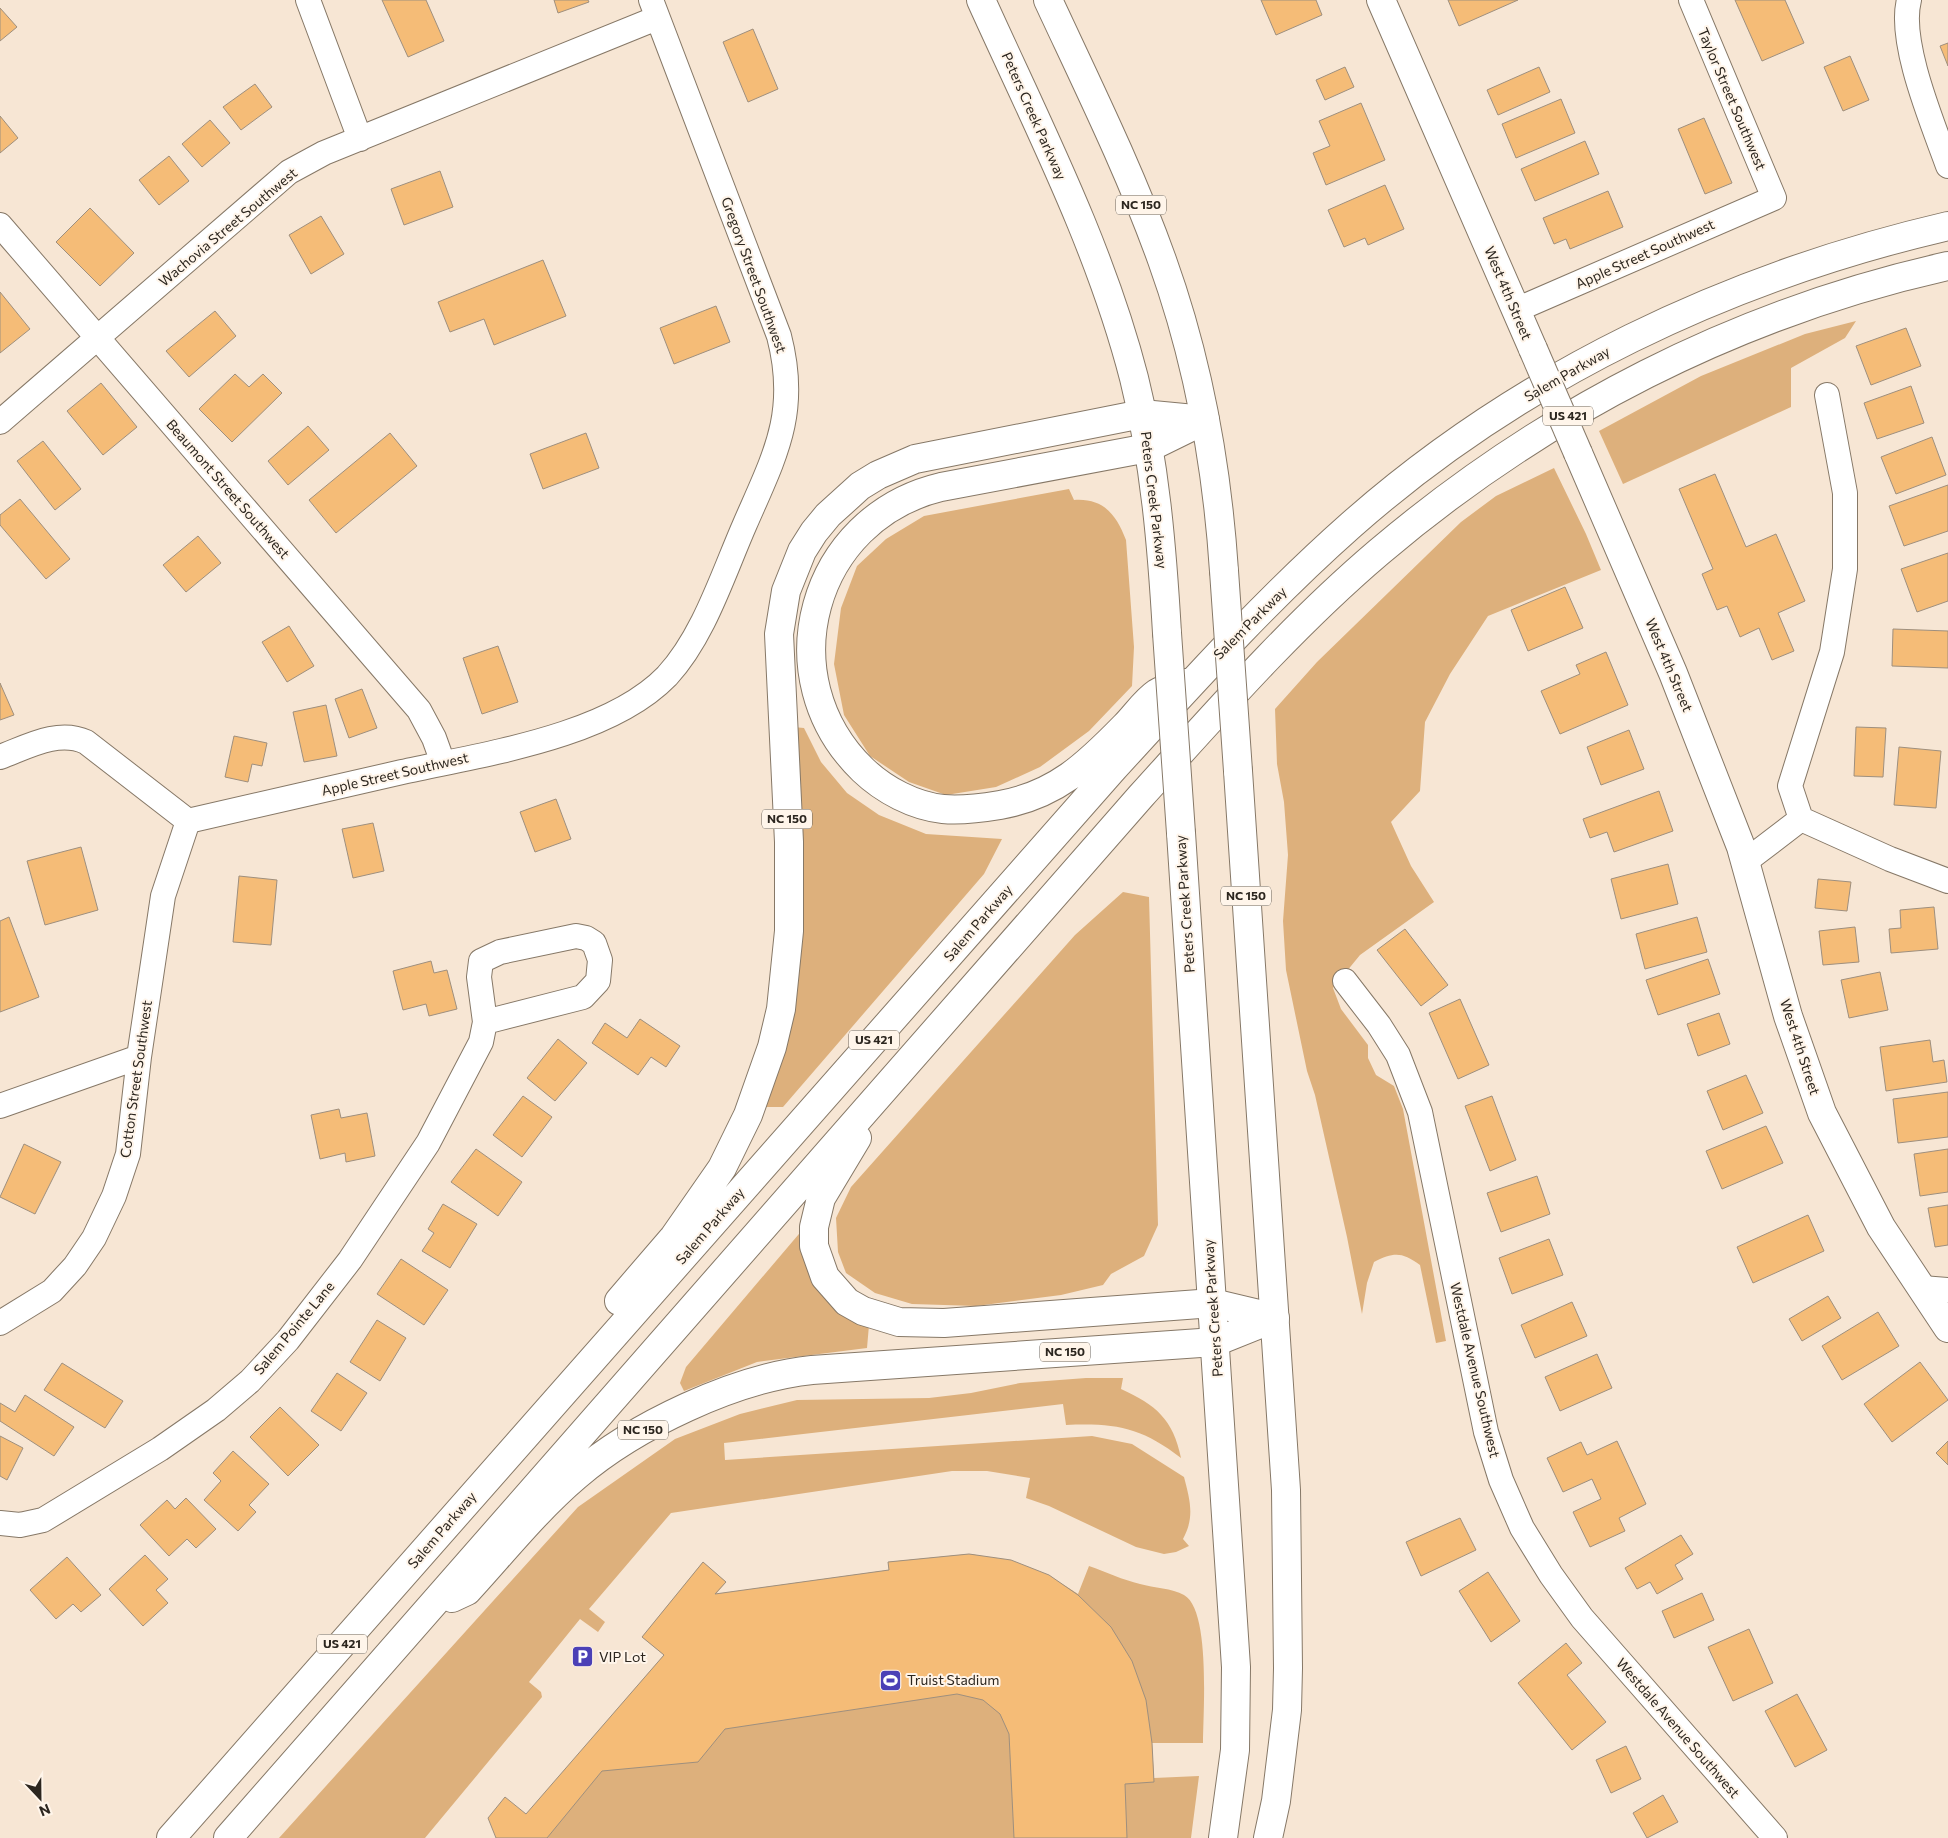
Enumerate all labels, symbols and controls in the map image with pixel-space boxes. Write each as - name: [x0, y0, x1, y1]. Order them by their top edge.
- street label: Taylor Street Southwest: [1695, 25, 1770, 173]
- street label: Peters Creek Parkway: [999, 49, 1070, 182]
- street label: Wachovia Street Southwest: [155, 164, 301, 289]
- street label: Gregory Street Southwest: [718, 194, 791, 355]
- road number: NC 150: [1116, 196, 1166, 214]
- street label: Apple Street Southwest: [1573, 215, 1717, 292]
- street label: West 4th Street: [1481, 244, 1536, 342]
- street label: Salem Parkway: [1521, 342, 1613, 405]
- road number: US 421: [1543, 406, 1593, 426]
- street label: Beaumont Street Southwest: [163, 415, 294, 562]
- street label: Peters Creek Parkway: [1138, 430, 1171, 569]
- street label: Salem Parkway: [1210, 583, 1290, 663]
- street label: West 4th Street: [1642, 616, 1697, 714]
- street label: Apple Street Southwest: [320, 748, 470, 799]
- road number: NC 150: [762, 810, 812, 829]
- street label: Peters Creek Parkway: [1171, 835, 1198, 973]
- street label: Salem Parkway: [940, 881, 1016, 965]
- road number: NC 150: [1221, 886, 1271, 906]
- street label: West 4th Street: [1777, 997, 1824, 1097]
- street label: Cotton Street Southwest: [116, 999, 155, 1159]
- road number: US 421: [849, 1030, 899, 1050]
- street label: Salem Parkway: [672, 1184, 748, 1268]
- street label: Peters Creek Parkway: [1199, 1239, 1226, 1377]
- street label: Salem Pointe Lane: [250, 1278, 338, 1378]
- street label: Westdale Avenue Southwest: [1447, 1281, 1504, 1459]
- road number: NC 150: [1040, 1342, 1090, 1361]
- road number: NC 150: [618, 1420, 668, 1440]
- street label: Salem Parkway: [404, 1488, 480, 1572]
- road number: US 421: [317, 1635, 367, 1654]
- parking icon: VIP Lot: [571, 1645, 595, 1669]
- place label: VIP Lot: [599, 1648, 646, 1665]
- street label: Westdale Avenue Southwest: [1613, 1654, 1744, 1801]
- sports icon: Truist Stadium: [879, 1668, 903, 1692]
- place label: Truist Stadium: [907, 1671, 999, 1688]
- north arrow: [15, 1773, 65, 1823]
- text: N: [37, 1801, 53, 1820]

